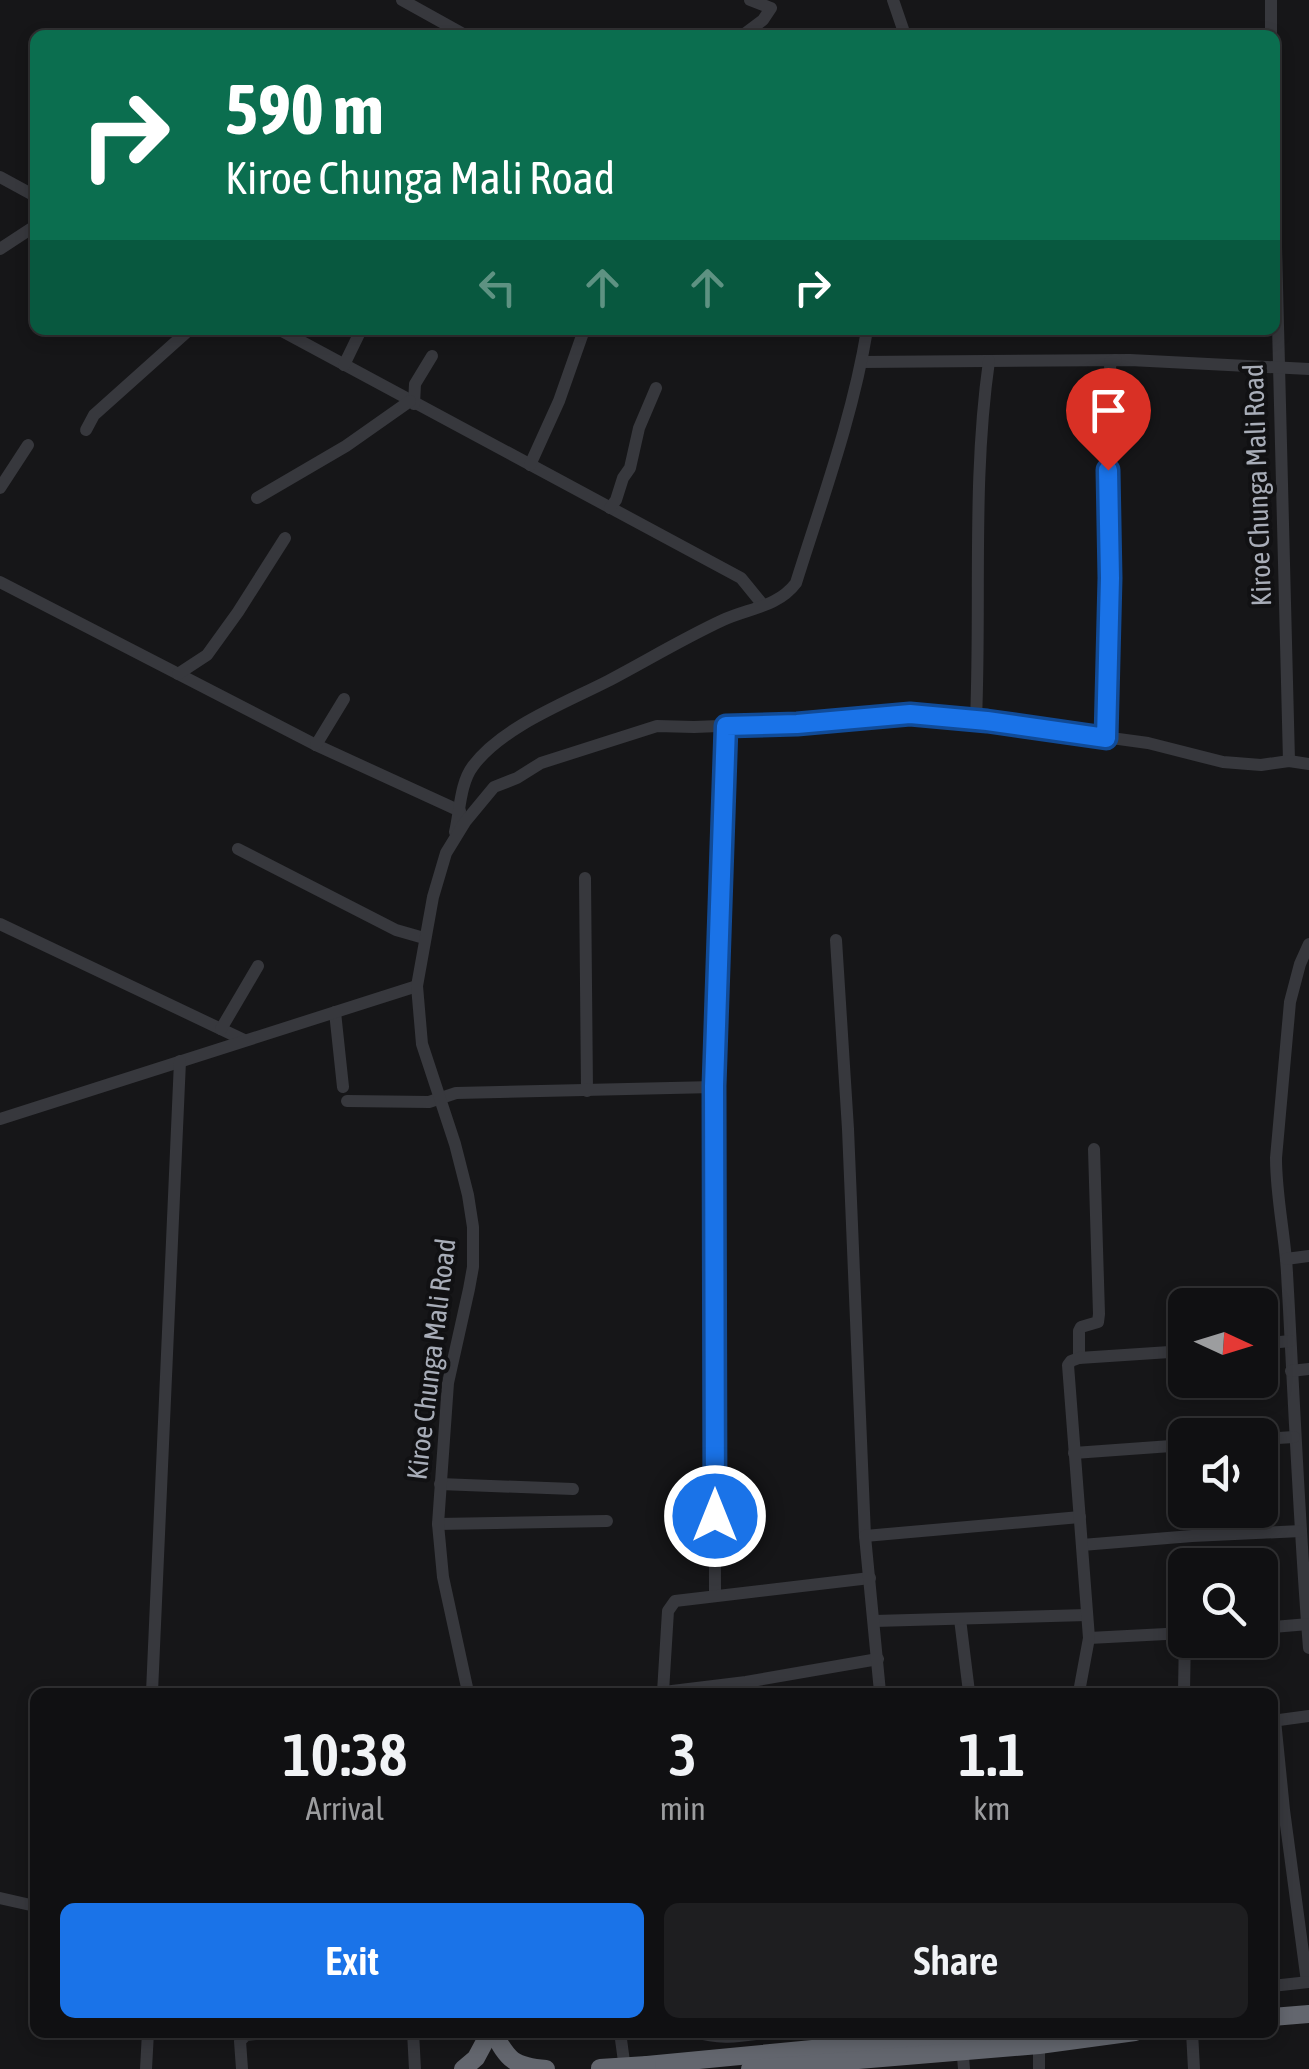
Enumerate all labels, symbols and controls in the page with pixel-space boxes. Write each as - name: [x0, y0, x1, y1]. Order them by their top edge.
- text: 590 m: [225, 69, 384, 149]
- icon: right: [60, 70, 190, 200]
- text: Kiroe Chunga Mali Road: [225, 152, 615, 204]
- icon: left: [470, 260, 525, 315]
- icon: ahead: [575, 260, 630, 315]
- icon: ahead: [680, 260, 735, 315]
- icon: right: [785, 260, 840, 315]
- street label: Kiroe Chunga Mali Road: [1237, 363, 1277, 607]
- pin: [1066, 368, 1151, 471]
- icon: arrive: [1081, 383, 1136, 438]
- street label: Kiroe Chunga Mali Road: [400, 1237, 462, 1481]
- north arrow: [1168, 1288, 1278, 1398]
- map controls: [1168, 1288, 1278, 1658]
- button: sound: [1168, 1418, 1278, 1528]
- position arrow: [663, 1464, 767, 1568]
- button: search: [1168, 1548, 1278, 1658]
- text: 10:38: [283, 1720, 407, 1789]
- text: 3: [669, 1720, 697, 1789]
- text: 1.1: [958, 1720, 1025, 1789]
- text: Arrival: [306, 1790, 384, 1827]
- text: min: [660, 1790, 706, 1827]
- text: km: [973, 1790, 1010, 1827]
- button: Exit: [60, 1903, 644, 2018]
- button: Share: [664, 1903, 1248, 2018]

